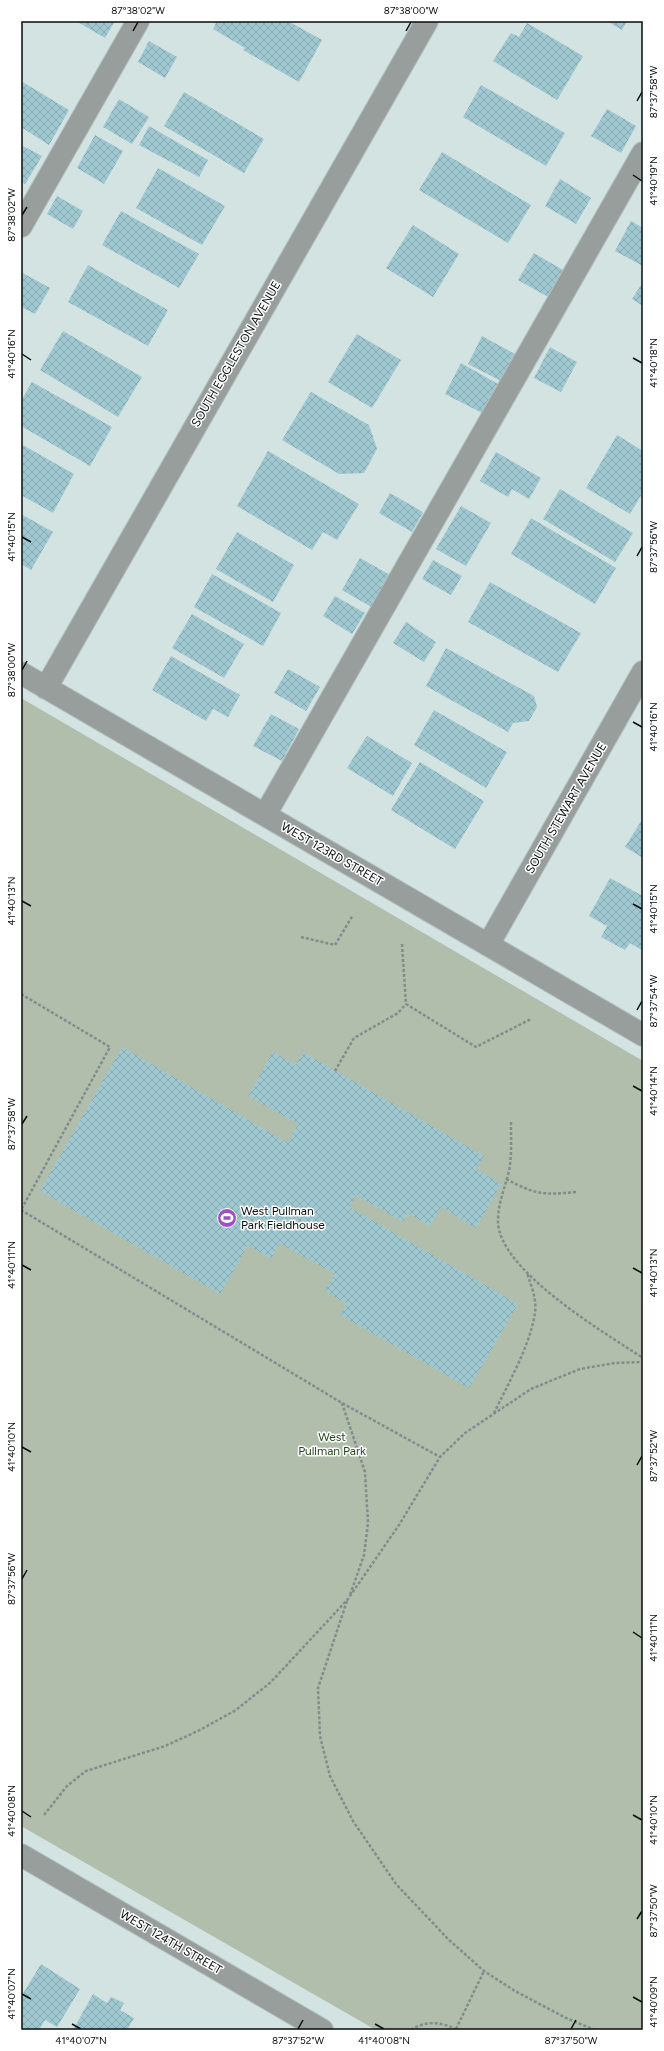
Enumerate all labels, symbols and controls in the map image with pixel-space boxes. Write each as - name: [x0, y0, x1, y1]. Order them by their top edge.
- text: 87°38'02"W: [111, 4, 165, 17]
- text: 87°38'00"W: [384, 4, 439, 17]
- text: 87°37'58"W: [647, 65, 660, 118]
- text: 41°40'19"N: [647, 156, 660, 206]
- text: 87°38'02"W: [5, 188, 18, 242]
- street label: SOUTH EGGLESTON AVENUE: [188, 279, 284, 429]
- text: 41°40'16"N: [5, 329, 18, 379]
- text: 41°40'18"N: [647, 338, 660, 388]
- text: 41°40'15"N: [5, 512, 18, 562]
- text: 87°37'56"W: [647, 520, 660, 573]
- text: 87°38'00"W: [5, 642, 18, 697]
- text: 41°40'16"N: [647, 702, 660, 752]
- street label: SOUTH STEWART AVENUE: [523, 740, 609, 876]
- street label: WEST 123RD STREET: [279, 819, 386, 889]
- text: 41°40'13"N: [5, 876, 18, 926]
- text: 41°40'15"N: [647, 884, 660, 934]
- text: 87°37'54"W: [647, 974, 660, 1027]
- text: 41°40'14"N: [647, 1066, 660, 1116]
- text: 87°37'58"W: [5, 1097, 18, 1150]
- place label: West Pullman Park Fieldhouse: [241, 1204, 325, 1232]
- sports icon: West Pullman Park Fieldhouse: [216, 1207, 238, 1229]
- text: 41°40'11"N: [5, 1241, 18, 1289]
- text: 41°40'13"N: [647, 1248, 660, 1298]
- text: 41°40'10"N: [5, 1422, 18, 1472]
- park label: West Pullman Park: [298, 1430, 366, 1458]
- text: 87°37'52"W: [647, 1430, 660, 1482]
- text: 87°37'56"W: [5, 1552, 18, 1605]
- text: 41°40'11"N: [647, 1614, 660, 1662]
- text: 41°40'08"N: [5, 1785, 18, 1837]
- text: 41°40'10"N: [647, 1795, 660, 1845]
- text: 87°37'50"W: [647, 1884, 660, 1937]
- street label: WEST 124TH STREET: [117, 1907, 225, 1977]
- text: 41°40'07"N: [5, 1968, 18, 2020]
- text: 41°40'09"N: [647, 1976, 660, 2028]
- text: 41°40'07"N: [55, 2034, 107, 2047]
- text: 87°37'52"W: [272, 2034, 324, 2047]
- text: 41°40'08"N: [358, 2034, 410, 2047]
- text: 87°37'50"W: [545, 2034, 598, 2047]

